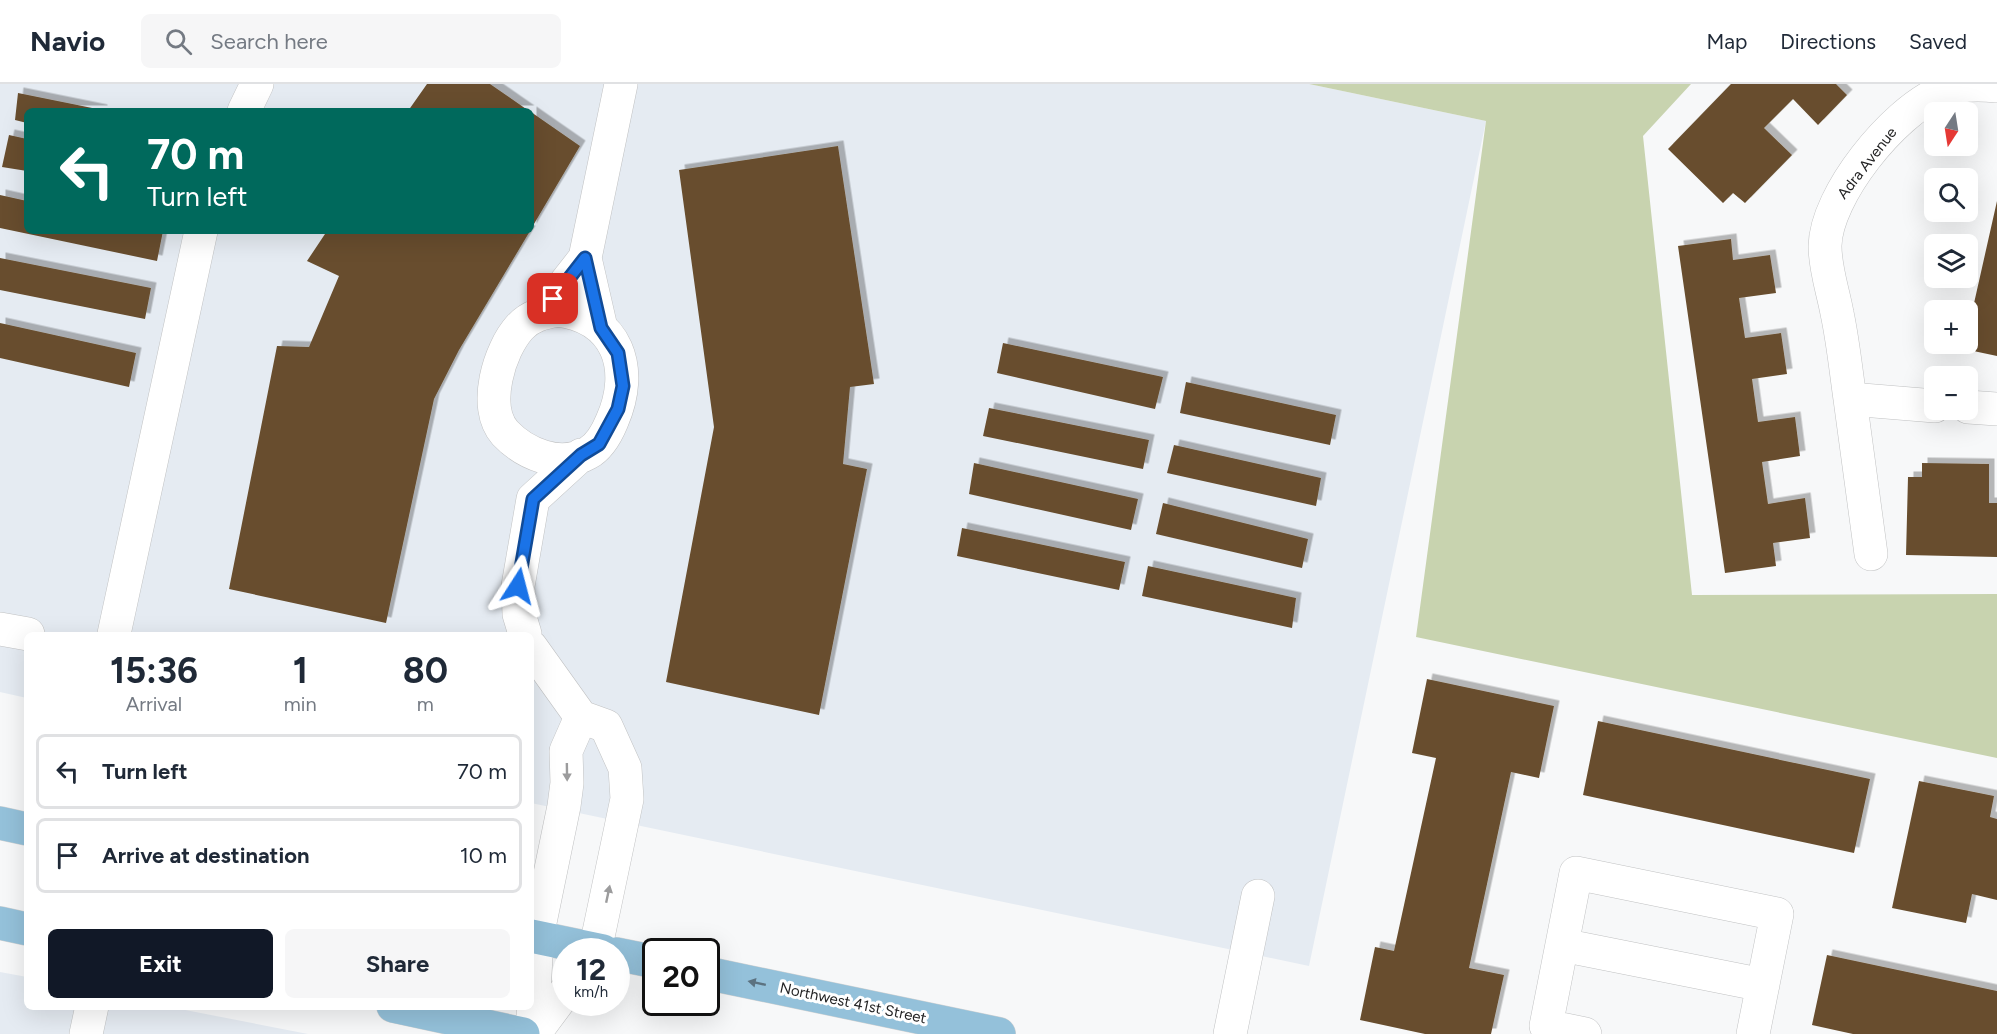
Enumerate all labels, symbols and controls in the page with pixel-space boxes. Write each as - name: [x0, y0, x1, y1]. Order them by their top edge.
- search box: [141, 14, 561, 68]
- text: Navio: [30, 24, 105, 58]
- icon: search: [162, 25, 195, 58]
- text: Search here: [210, 28, 328, 55]
- text: Map: [1706, 29, 1747, 54]
- text: Directions: [1780, 29, 1876, 54]
- text: Saved: [1909, 29, 1967, 54]
- north arrow: [1924, 102, 1978, 156]
- map controls: [1924, 102, 1978, 420]
- street label: Adra Avenue: [1833, 124, 1901, 202]
- text: 70 m: [147, 129, 244, 180]
- icon: left: [48, 132, 126, 210]
- button: search: [1924, 168, 1978, 222]
- text: Turn left: [147, 180, 247, 213]
- button: layers: [1924, 234, 1978, 288]
- pin: [527, 273, 578, 324]
- icon: arrive: [536, 282, 569, 315]
- button: +: [1924, 300, 1978, 354]
- button: −: [1924, 366, 1978, 420]
- position arrow: [486, 554, 550, 618]
- text: 15:36: [110, 649, 198, 692]
- text: 1: [293, 649, 308, 692]
- text: 80: [403, 649, 448, 692]
- text: Arrival: [126, 692, 182, 716]
- text: min: [284, 692, 317, 716]
- text: m: [417, 692, 434, 716]
- icon: left: [51, 755, 84, 788]
- text: Turn left: [102, 758, 188, 785]
- text: 70 m: [457, 758, 507, 785]
- one-way arrow: [562, 762, 572, 781]
- icon: arrive: [51, 839, 84, 872]
- text: Arrive at destination: [102, 842, 310, 869]
- text: 10 m: [460, 842, 507, 869]
- one-way arrow: [604, 885, 614, 903]
- button: Exit: [48, 929, 273, 998]
- button: Share: [285, 929, 510, 998]
- speed limit sign: 20: [642, 938, 720, 1016]
- text: 12: [576, 951, 606, 988]
- one-way arrow: [747, 978, 766, 987]
- street label: Northwest 41st Street: [778, 979, 928, 1027]
- text: km/h: [574, 983, 608, 1001]

